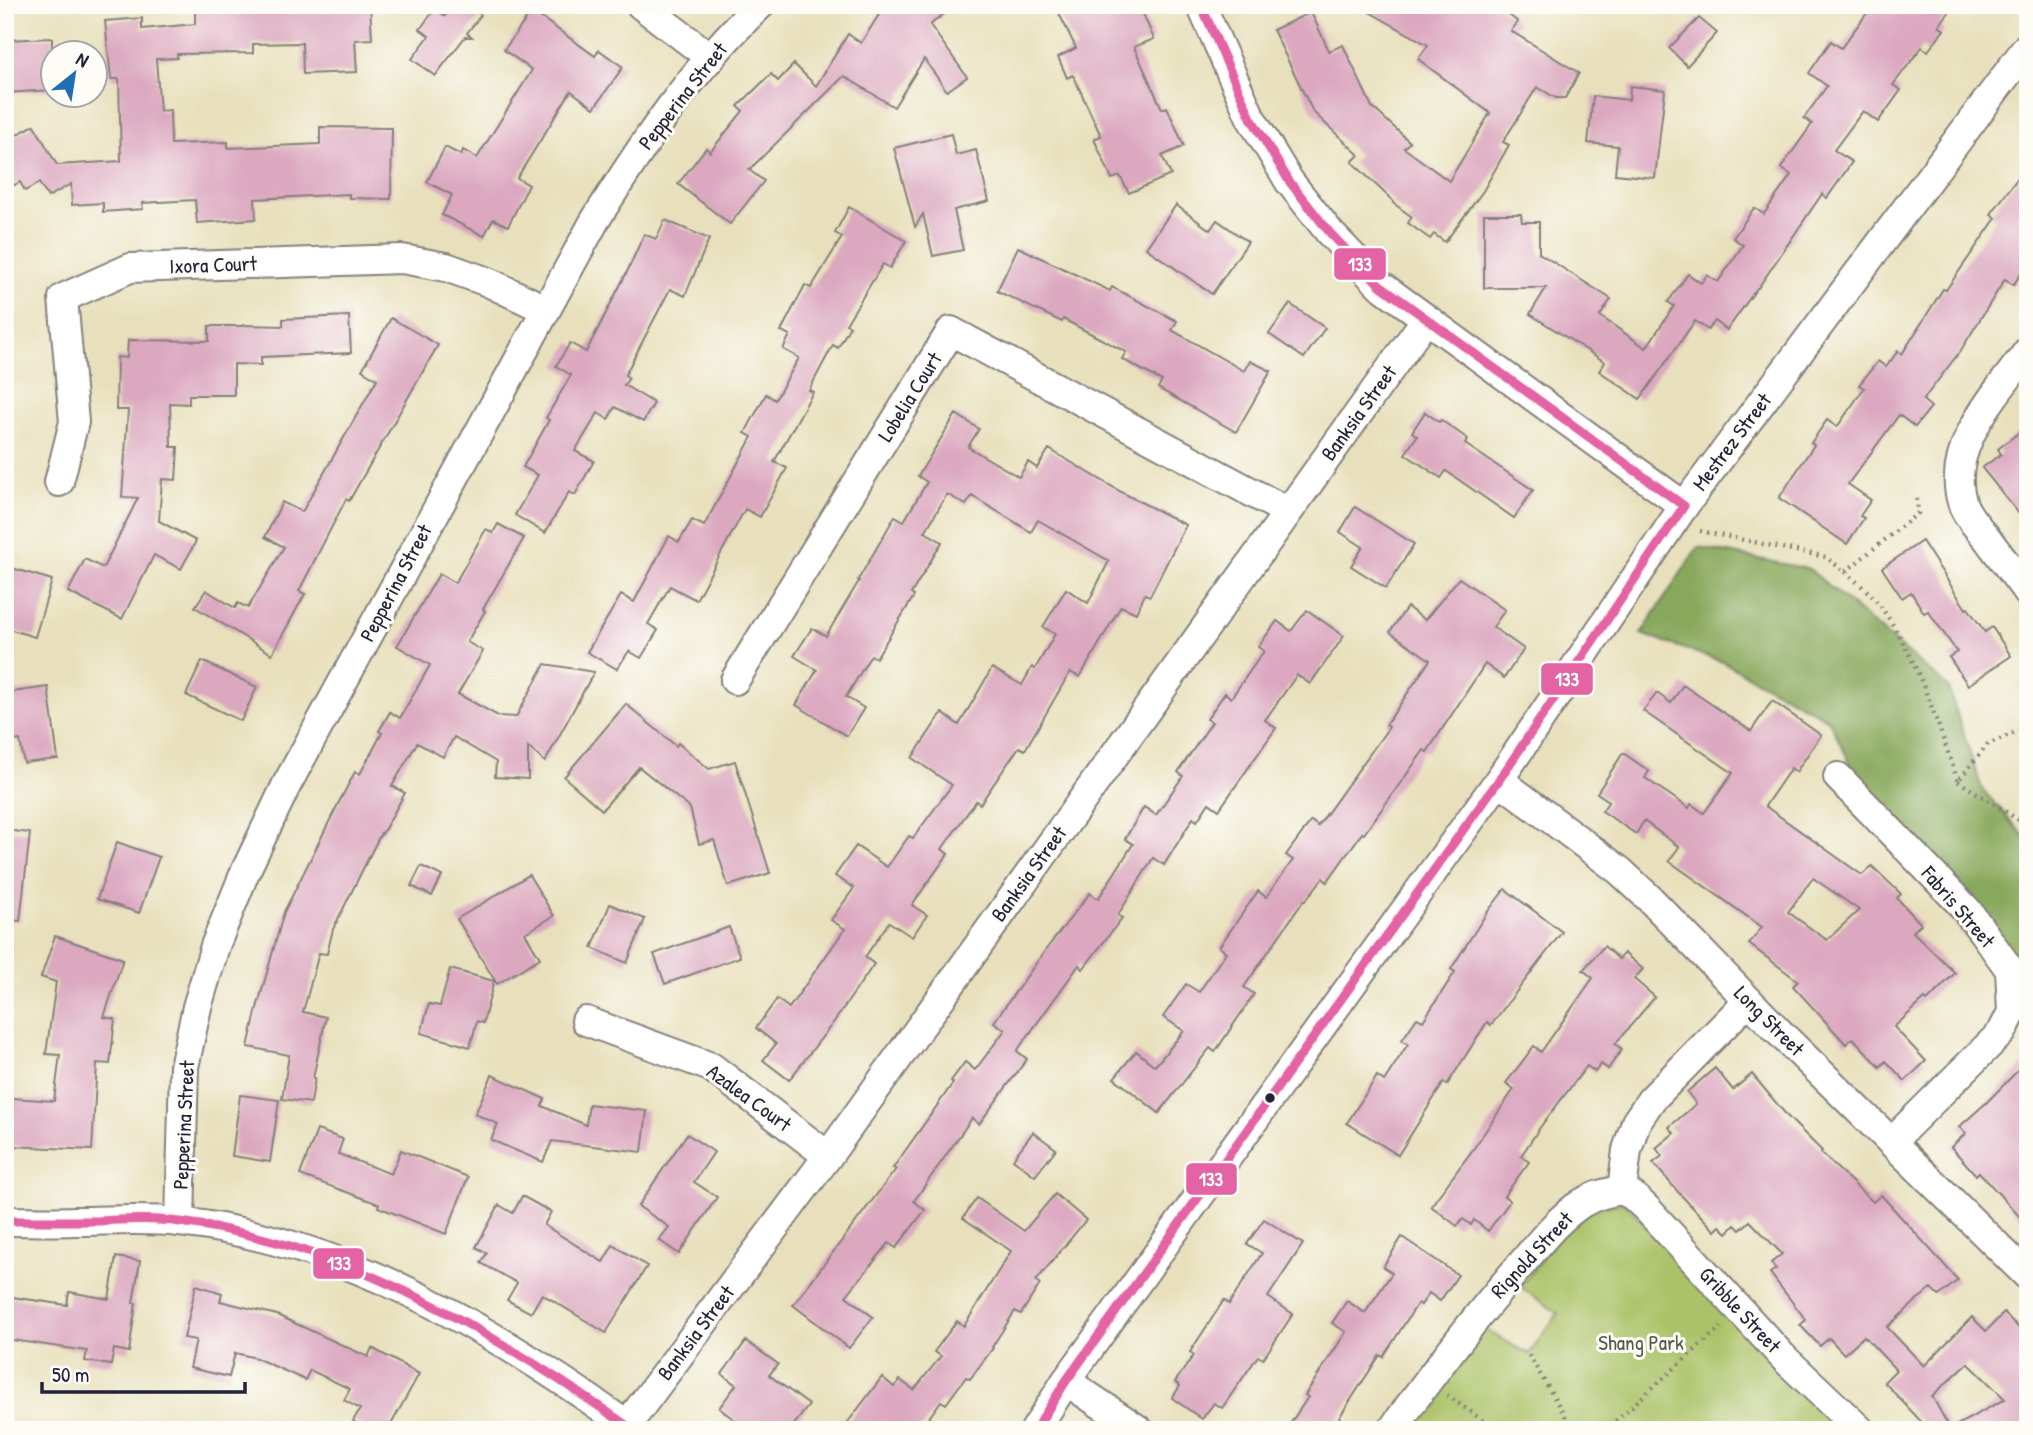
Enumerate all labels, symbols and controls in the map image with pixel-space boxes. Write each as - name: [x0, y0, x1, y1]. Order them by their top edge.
- street label: Pepperina Street: [631, 35, 734, 155]
- north arrow: [38, 38, 108, 108]
- text: N: [72, 45, 93, 73]
- line badge: 133: [1333, 247, 1387, 281]
- street label: Ixora Court: [169, 248, 258, 281]
- text: 133: [1348, 251, 1372, 277]
- street label: Lobelia Court: [871, 346, 949, 447]
- street label: Banksia Street: [1314, 358, 1404, 466]
- street label: Mestrez Street: [1685, 386, 1778, 496]
- street label: Pepperina Street: [352, 518, 439, 647]
- line badge: 133: [1540, 662, 1594, 696]
- text: 133: [1555, 666, 1579, 692]
- street label: Banksia Street: [984, 819, 1074, 927]
- street label: Fabris Street: [1914, 859, 2002, 954]
- street label: Long Street: [1728, 979, 1812, 1063]
- street label: Azalea Court: [701, 1057, 798, 1139]
- street label: Pepperina Street: [166, 1059, 201, 1190]
- unlabelled marker: [1263, 1091, 1277, 1105]
- line badge: 133: [1185, 1162, 1238, 1196]
- text: 133: [1199, 1166, 1223, 1192]
- street label: Rignold Street: [1484, 1204, 1580, 1304]
- line badge: 133: [312, 1247, 365, 1280]
- text: 133: [327, 1250, 351, 1276]
- street label: Gribble Street: [1693, 1260, 1788, 1360]
- street label: Banksia Street: [650, 1279, 741, 1386]
- park label: Shang Park: [1598, 1328, 1684, 1357]
- scale bar: [42, 1351, 245, 1395]
- text: 50 m: [52, 1360, 89, 1389]

